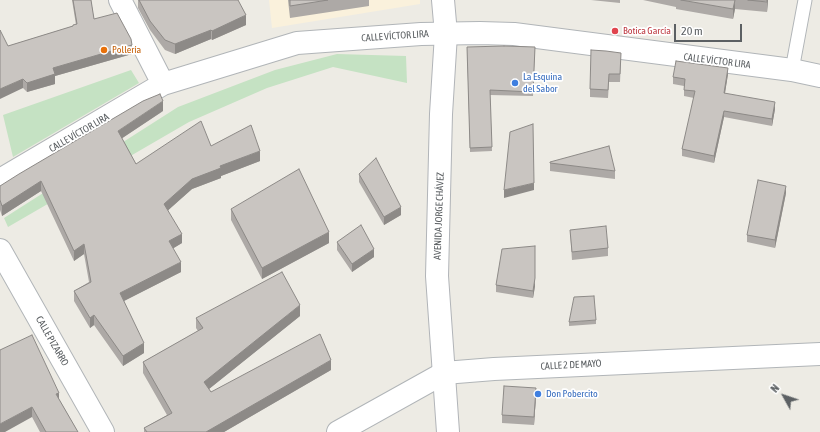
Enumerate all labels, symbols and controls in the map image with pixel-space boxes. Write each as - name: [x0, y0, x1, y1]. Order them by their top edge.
- scale bar: [676, 16, 744, 42]
- text: 20 m: [681, 24, 703, 38]
- place label: Botica García: [623, 25, 671, 37]
- marker: Botica García: [610, 26, 620, 36]
- street label: CALLE VÍCTOR LIRA: [361, 28, 429, 44]
- place label: Pollería: [112, 44, 141, 56]
- marker: Pollería: [99, 45, 109, 55]
- street label: CALLE VÍCTOR LIRA: [683, 51, 751, 71]
- place label: La Esquina del Sabor: [523, 71, 562, 94]
- marker: La Esquina del Sabor: [510, 78, 520, 88]
- street label: CALLE VÍCTOR LIRA: [47, 111, 111, 155]
- street label: AVENIDA JORGE CHÁVEZ: [431, 172, 447, 260]
- street label: CALLE PIZARRO: [33, 314, 71, 368]
- street label: CALLE 2 DE MAYO: [540, 357, 602, 373]
- north arrow: [764, 376, 804, 416]
- text: N: [768, 382, 781, 395]
- place label: Don Pobercito: [546, 388, 598, 400]
- marker: Don Pobercito: [533, 389, 543, 399]

